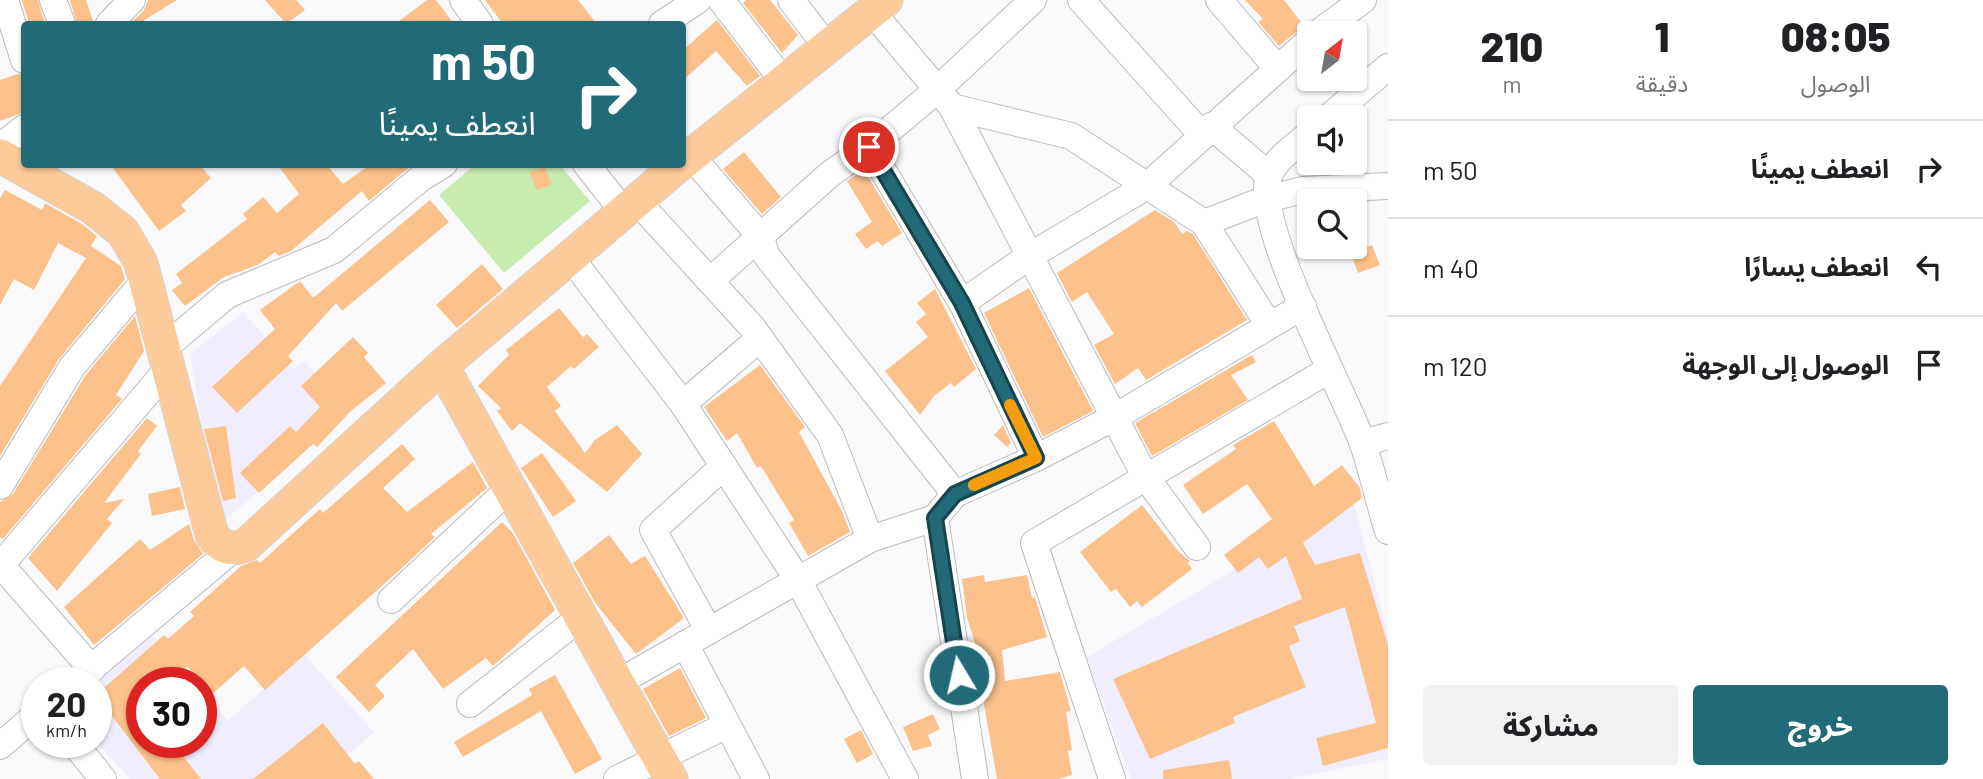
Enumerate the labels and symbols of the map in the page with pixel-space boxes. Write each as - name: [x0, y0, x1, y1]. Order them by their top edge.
- north arrow: [1297, 21, 1367, 91]
- pin: [839, 117, 899, 177]
- position arrow: [922, 638, 996, 712]
- speed limit sign: 30: [126, 667, 217, 758]

